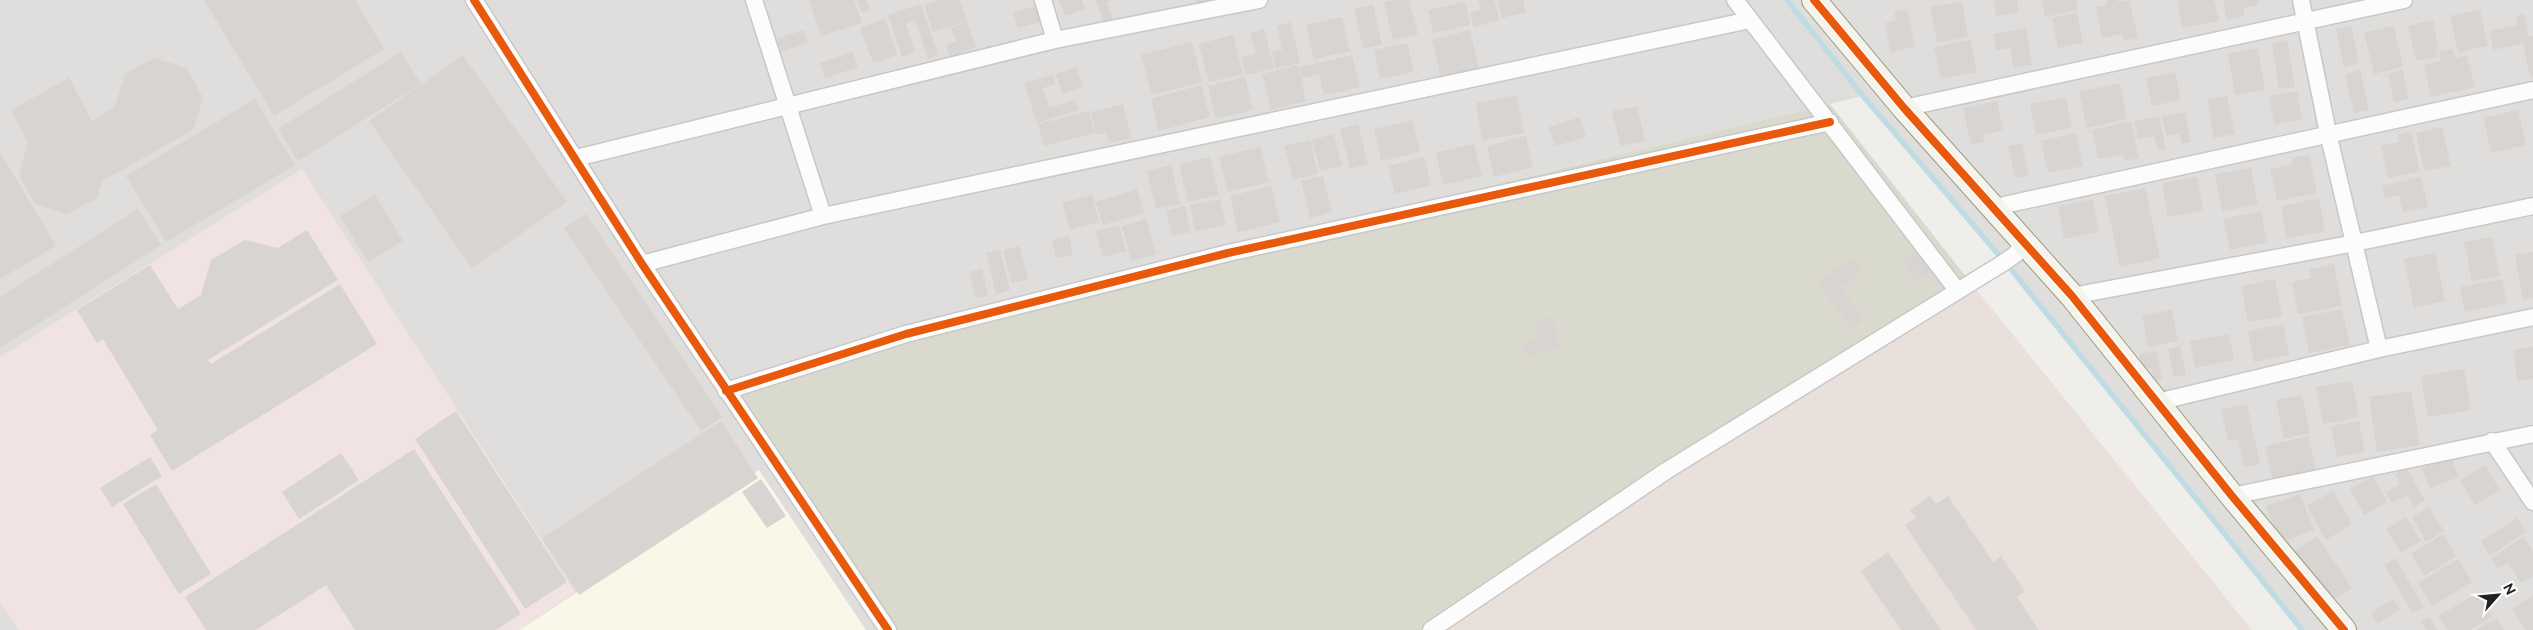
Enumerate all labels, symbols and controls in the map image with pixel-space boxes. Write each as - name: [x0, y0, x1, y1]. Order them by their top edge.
- north arrow: [2473, 570, 2523, 620]
- text: N: [2500, 581, 2519, 597]

